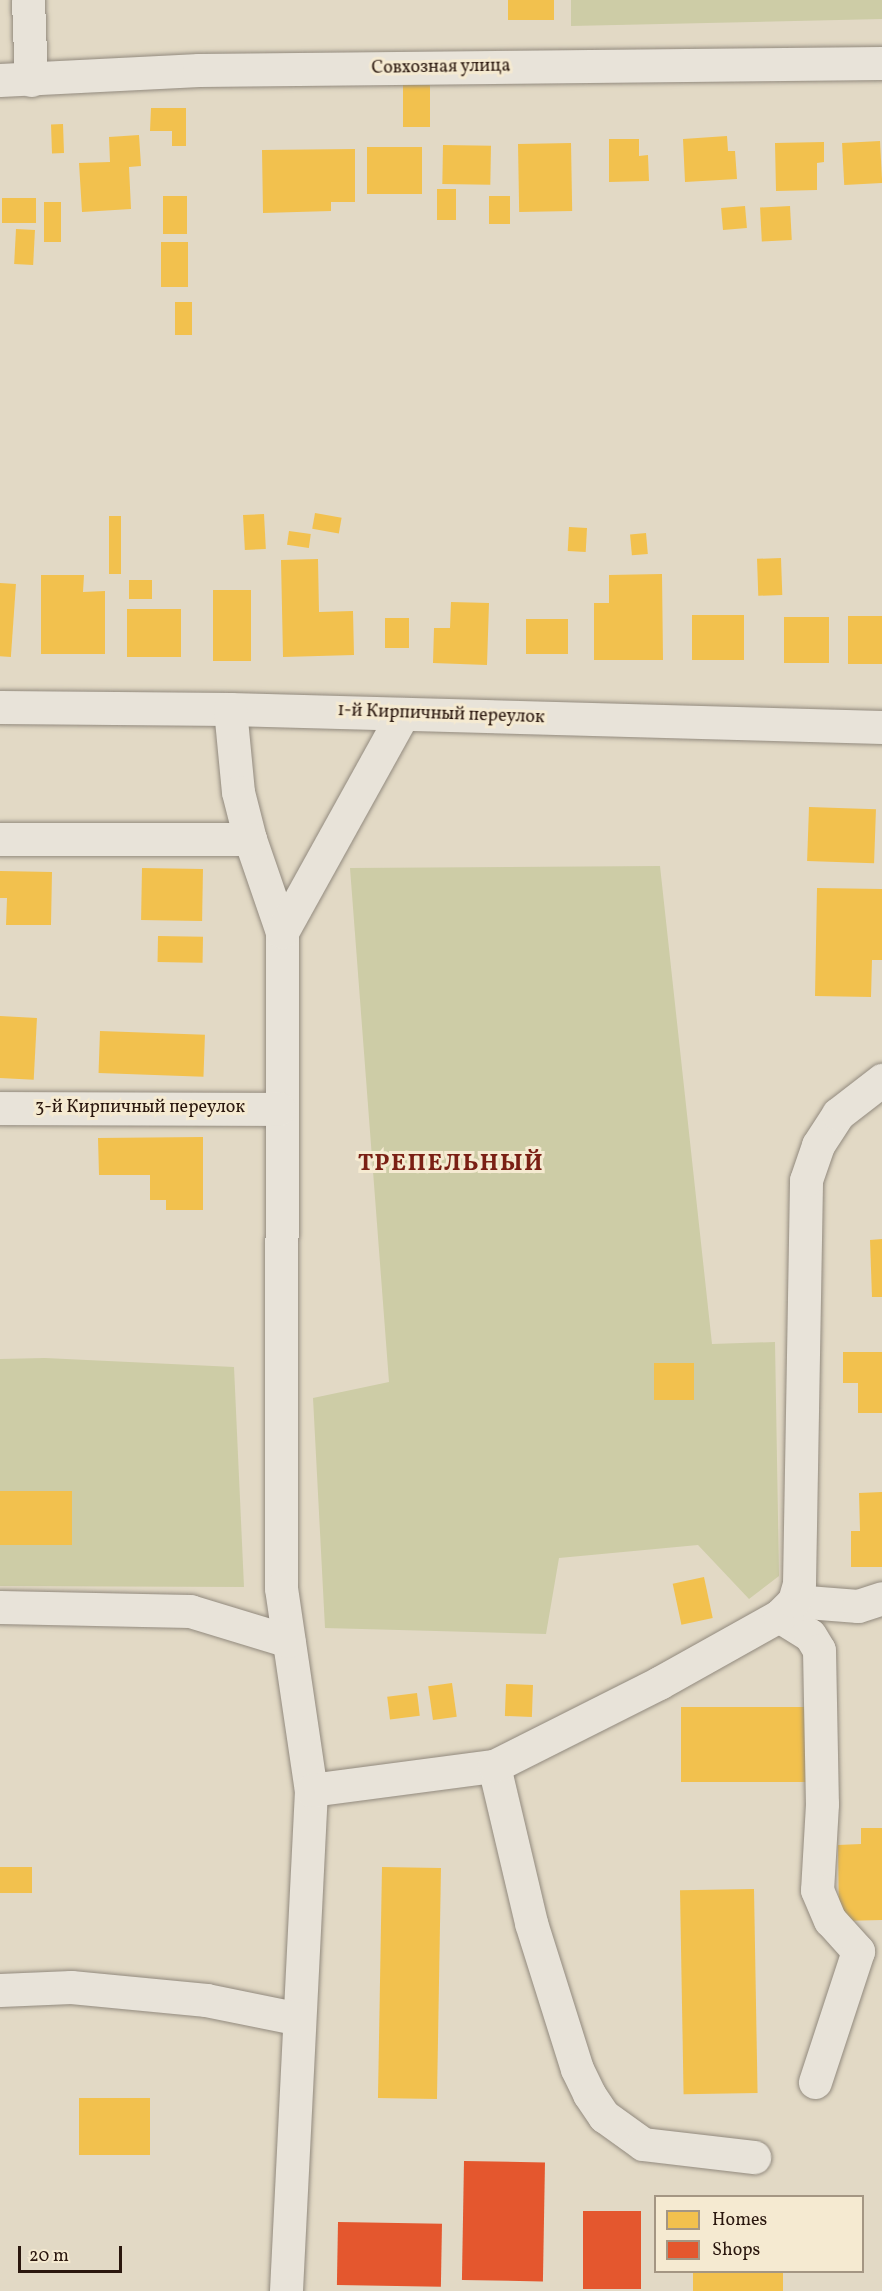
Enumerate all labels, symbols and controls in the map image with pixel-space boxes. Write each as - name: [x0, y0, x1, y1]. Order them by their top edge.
- street label: Совхозная улица: [371, 56, 511, 80]
- street label: 1-й Кирпичный переулок: [337, 701, 545, 729]
- street label: 3-й Кирпичный переулок: [35, 1097, 245, 1119]
- district label: ТРЕПЕЛЬНЫЙ: [358, 1151, 544, 1179]
- legend: [654, 2195, 864, 2273]
- text: Homes: [712, 2208, 767, 2233]
- scale bar: [21, 2234, 124, 2272]
- text: Shops: [712, 2238, 760, 2263]
- text: 20 m: [29, 2244, 69, 2269]

